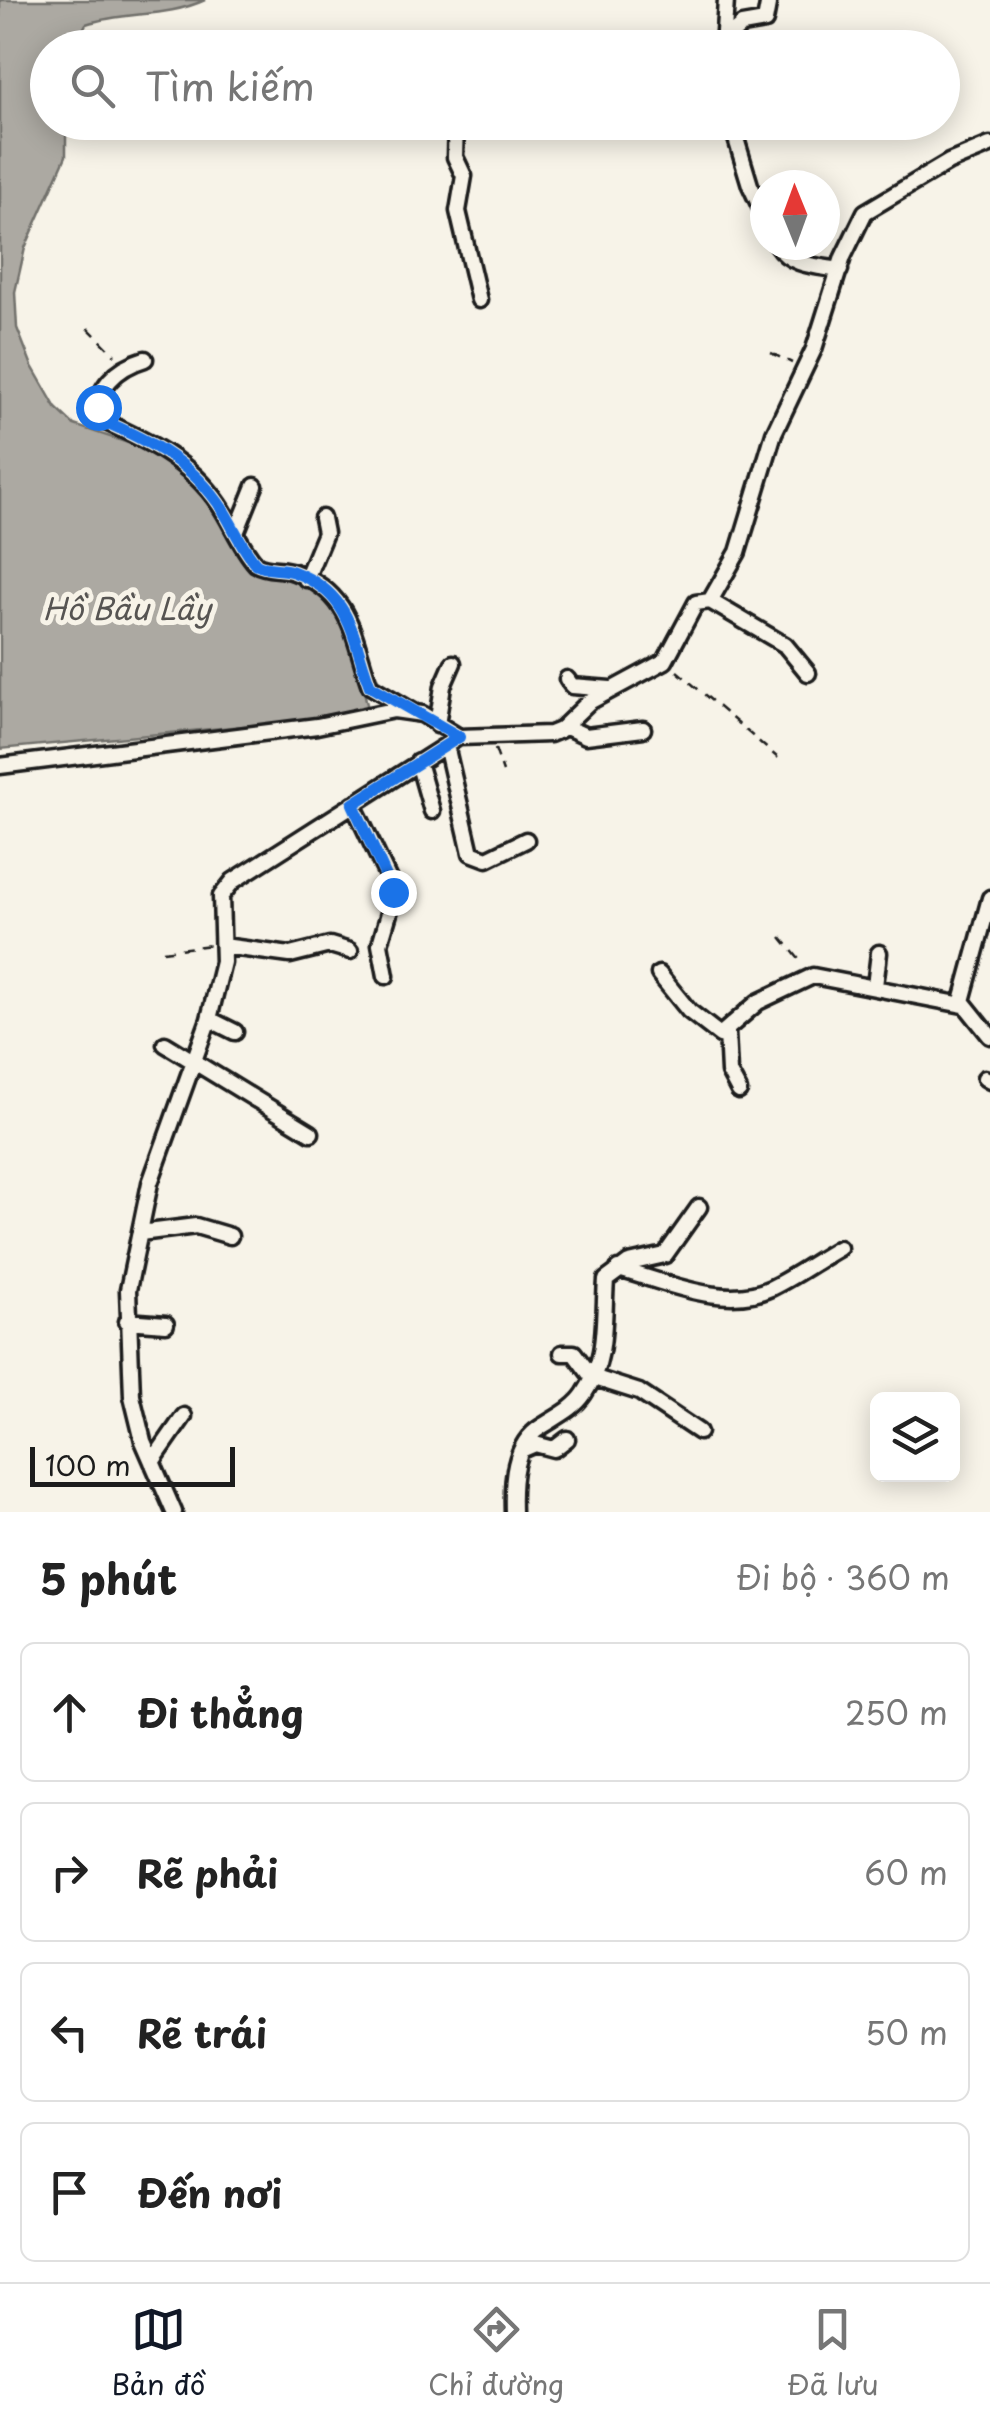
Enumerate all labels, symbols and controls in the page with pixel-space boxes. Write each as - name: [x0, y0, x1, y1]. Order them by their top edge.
- search box: [30, 30, 960, 140]
- text: Tìm kiếm: [145, 57, 315, 114]
- icon: search: [65, 58, 120, 113]
- north arrow: [750, 170, 840, 260]
- route start: [76, 385, 122, 431]
- water label: Hồ Bầu Lầy: [43, 585, 213, 630]
- route end: [371, 870, 417, 916]
- map controls: [870, 1392, 960, 1482]
- button: layers: [870, 1392, 960, 1482]
- scale bar: [30, 1442, 235, 1486]
- text: 100 m: [45, 1443, 131, 1486]
- text: 5 phút: [40, 1546, 178, 1609]
- text: Đi bộ · 360 m: [736, 1553, 950, 1601]
- text: Đi thẳng: [137, 1684, 304, 1741]
- icon: ahead: [42, 1685, 97, 1740]
- text: 250 m: [845, 1688, 948, 1736]
- text: Rẽ phải: [137, 1844, 278, 1901]
- icon: right: [42, 1845, 97, 1900]
- text: 60 m: [864, 1848, 948, 1896]
- text: Rẽ trái: [137, 2004, 267, 2061]
- icon: left: [42, 2005, 97, 2060]
- text: 50 m: [865, 2008, 948, 2056]
- text: Đến nơi: [137, 2164, 282, 2221]
- icon: arrive: [42, 2165, 97, 2220]
- tab: Bản đồ: [111, 2302, 205, 2405]
- tab: Chỉ đường: [428, 2302, 564, 2405]
- tab: Đã lưu: [787, 2302, 879, 2405]

